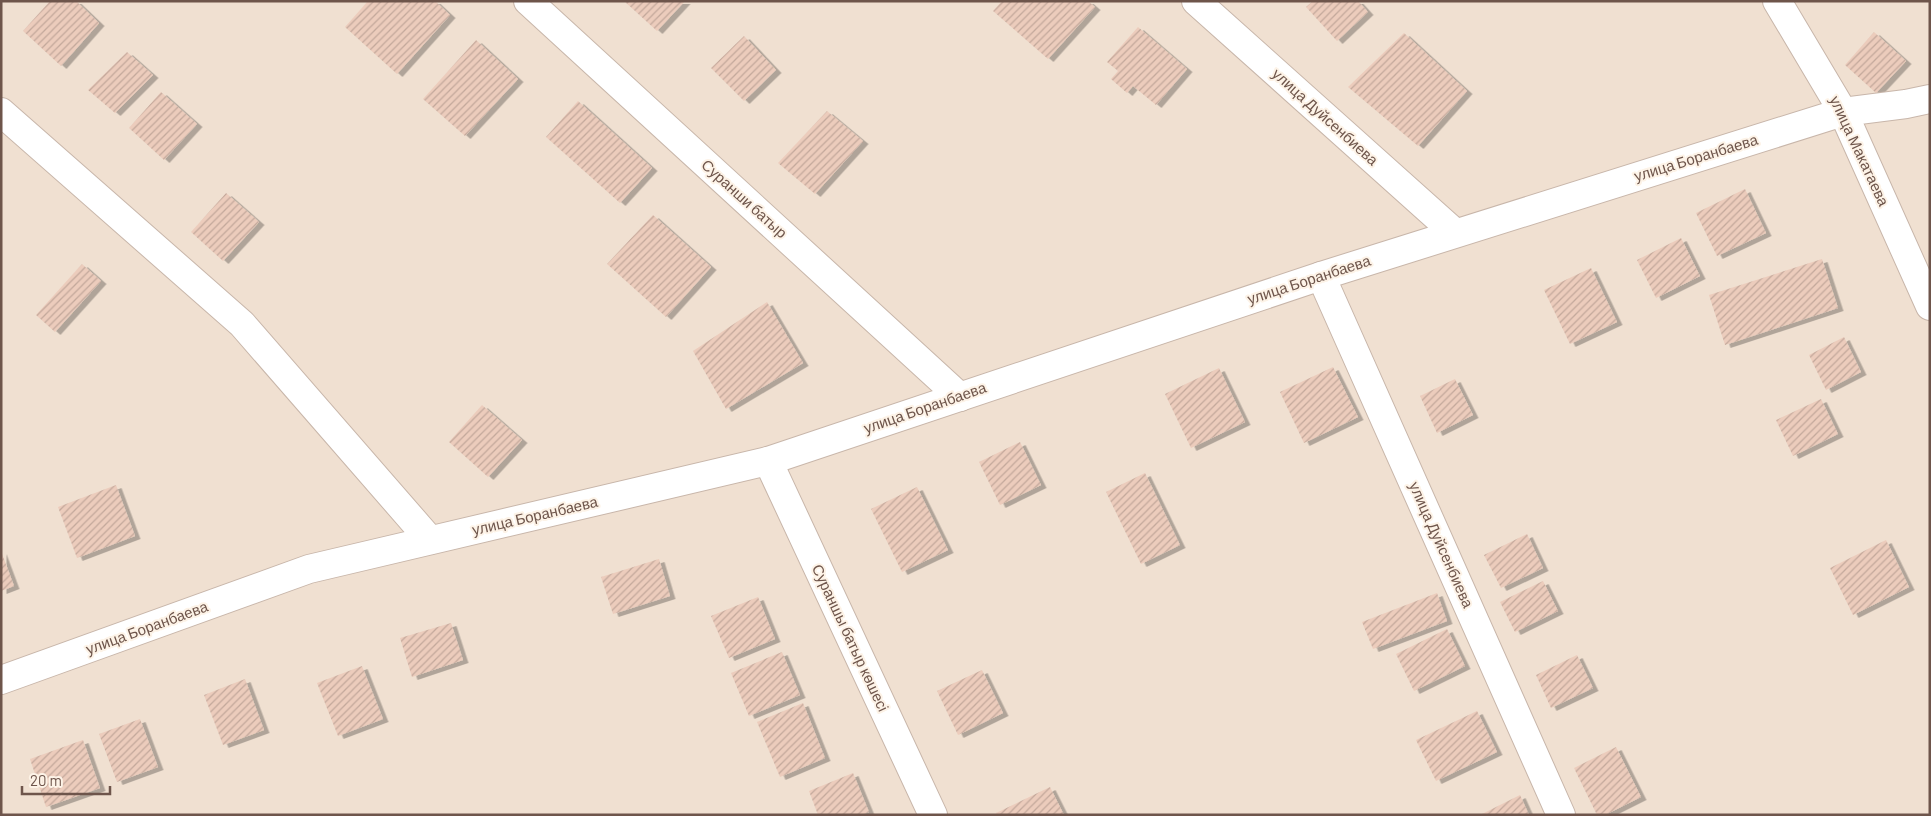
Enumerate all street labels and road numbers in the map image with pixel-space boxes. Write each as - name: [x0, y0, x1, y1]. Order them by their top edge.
- street label: улица Дуйсенбиева: [1269, 64, 1383, 169]
- street label: улица Макатаева: [1826, 93, 1894, 209]
- street label: улица Боранбаева: [1632, 129, 1760, 184]
- street label: Суранши батыр: [698, 155, 791, 241]
- street label: улица Боранбаева: [1245, 250, 1373, 307]
- street label: улица Боранбаева: [861, 377, 989, 436]
- street label: улица Дуйсенбиева: [1406, 479, 1478, 611]
- street label: улица Боранбаева: [470, 492, 600, 538]
- street label: Сураншы батыр көшесі: [809, 561, 893, 714]
- street label: улица Боранбаева: [83, 596, 211, 657]

